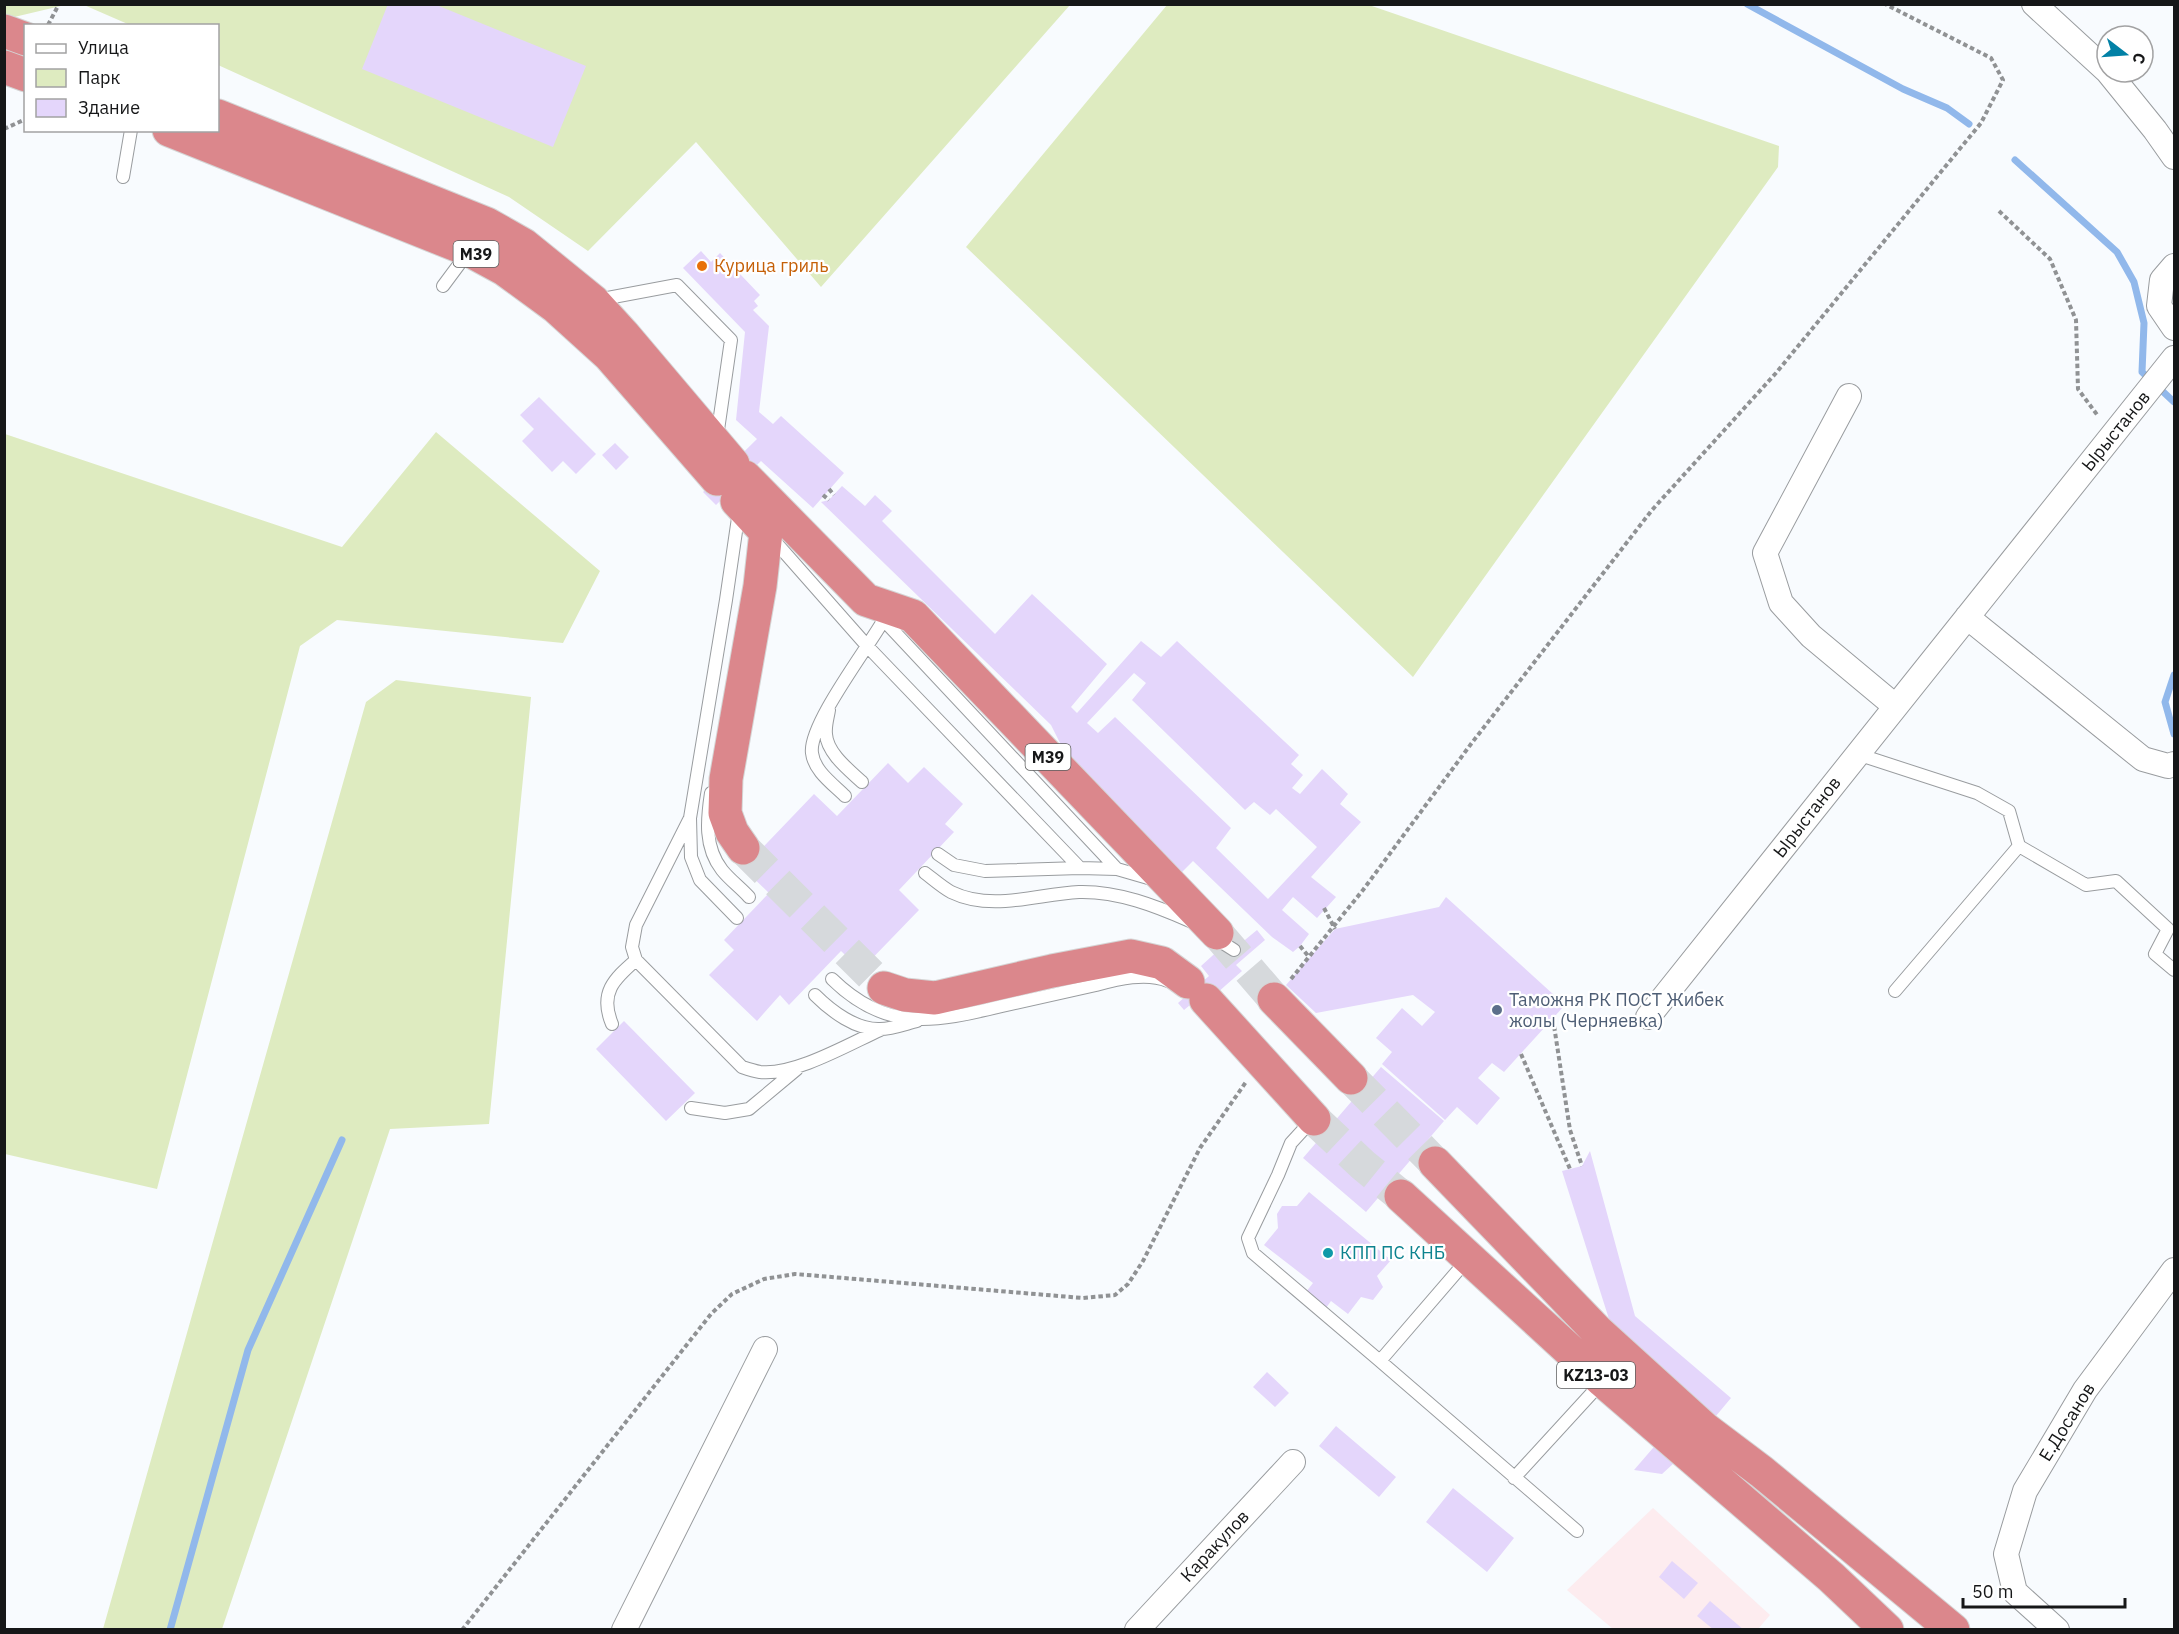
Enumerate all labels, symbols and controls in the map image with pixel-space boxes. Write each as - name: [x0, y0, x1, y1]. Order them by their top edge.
- legend: [24, 24, 219, 132]
- north arrow: [2095, 24, 2155, 84]
- text: Улица: [78, 36, 129, 59]
- text: С: [2128, 50, 2150, 66]
- text: Парк: [78, 66, 121, 89]
- text: Здание: [78, 96, 140, 119]
- road number: M39: [454, 241, 498, 267]
- place label: Курица гриль: [714, 254, 829, 277]
- marker: Курица гриль: [695, 259, 709, 273]
- street label: Ырыстанов: [2076, 386, 2155, 476]
- road number: M39: [1026, 744, 1070, 770]
- street label: Ырыстанов: [1768, 771, 1846, 862]
- place label: Таможня РК ПОСТ Жибек жолы (Черняевка): [1509, 988, 1724, 1032]
- marker: Таможня РК ПОСТ Жибек жолы (Черняевка): [1490, 1003, 1504, 1017]
- place label: КПП ПС КНБ: [1340, 1241, 1445, 1264]
- marker: КПП ПС КНБ: [1321, 1246, 1335, 1260]
- road number: KZ13-03: [1557, 1362, 1635, 1388]
- street label: Е.Досанов: [2033, 1378, 2100, 1465]
- street label: Каракулов: [1175, 1505, 1254, 1587]
- scale bar: [1963, 1571, 2125, 1609]
- text: 50 m: [1972, 1580, 2014, 1603]

